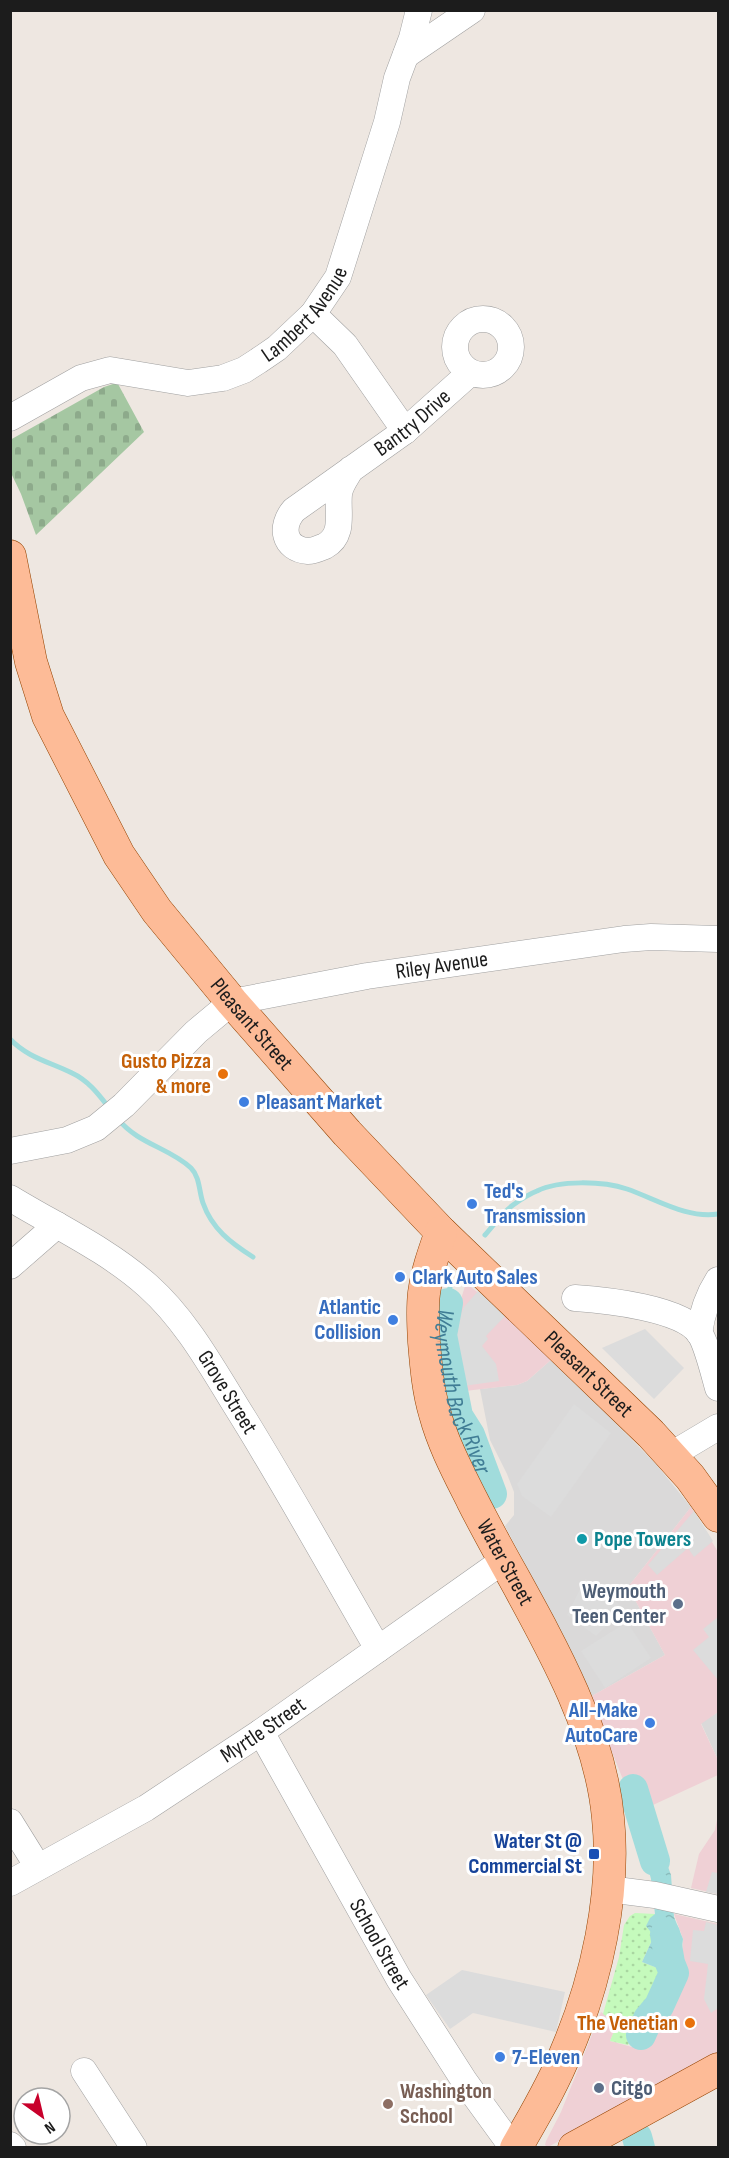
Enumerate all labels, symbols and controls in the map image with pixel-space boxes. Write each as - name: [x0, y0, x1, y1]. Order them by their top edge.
- street label: Lambert Avenue: [256, 264, 354, 368]
- street label: Bantry Drive: [369, 383, 456, 462]
- street label: Riley Avenue: [394, 945, 490, 985]
- street label: Pleasant Street: [204, 973, 299, 1076]
- place label: Gusto Pizza & more: [121, 1048, 211, 1100]
- marker: Gusto Pizza & more: [216, 1067, 230, 1081]
- place label: Pleasant Market: [256, 1089, 382, 1116]
- marker: Pleasant Market: [237, 1095, 251, 1109]
- place label: Ted's Transmission: [484, 1178, 586, 1230]
- marker: Ted's Transmission: [465, 1197, 479, 1211]
- place label: Clark Auto Sales: [412, 1264, 538, 1291]
- marker: Clark Auto Sales: [393, 1270, 407, 1284]
- place label: Atlantic Collision: [314, 1294, 381, 1346]
- water label: Weymouth Back River: [427, 1306, 498, 1479]
- marker: Atlantic Collision: [386, 1313, 400, 1327]
- street label: Pleasant Street: [538, 1325, 639, 1423]
- street label: Grove Street: [191, 1345, 264, 1439]
- street label: Water Street: [471, 1515, 540, 1610]
- place label: Pope Towers: [594, 1526, 691, 1553]
- marker: Pope Towers: [575, 1532, 589, 1546]
- place label: Weymouth Teen Center: [572, 1578, 666, 1630]
- marker: Weymouth Teen Center: [671, 1597, 685, 1611]
- street label: Myrtle Street: [215, 1691, 311, 1769]
- place label: All-Make AutoCare: [564, 1697, 638, 1749]
- marker: All-Make AutoCare: [643, 1716, 657, 1730]
- place label: Water St @ Commercial St: [468, 1828, 582, 1880]
- marker: Water St @ Commercial St: [587, 1847, 601, 1861]
- street label: School Street: [343, 1894, 416, 1995]
- place label: The Venetian: [577, 2010, 678, 2037]
- marker: The Venetian: [683, 2016, 697, 2030]
- place label: 7-Eleven: [512, 2044, 580, 2071]
- marker: 7-Eleven: [493, 2050, 507, 2064]
- place label: Citgo: [611, 2075, 653, 2102]
- place label: Washington School: [400, 2078, 492, 2130]
- marker: Citgo: [592, 2081, 606, 2095]
- north arrow: [12, 2086, 72, 2146]
- marker: Washington School: [381, 2097, 395, 2111]
- text: N: [41, 2117, 58, 2137]

